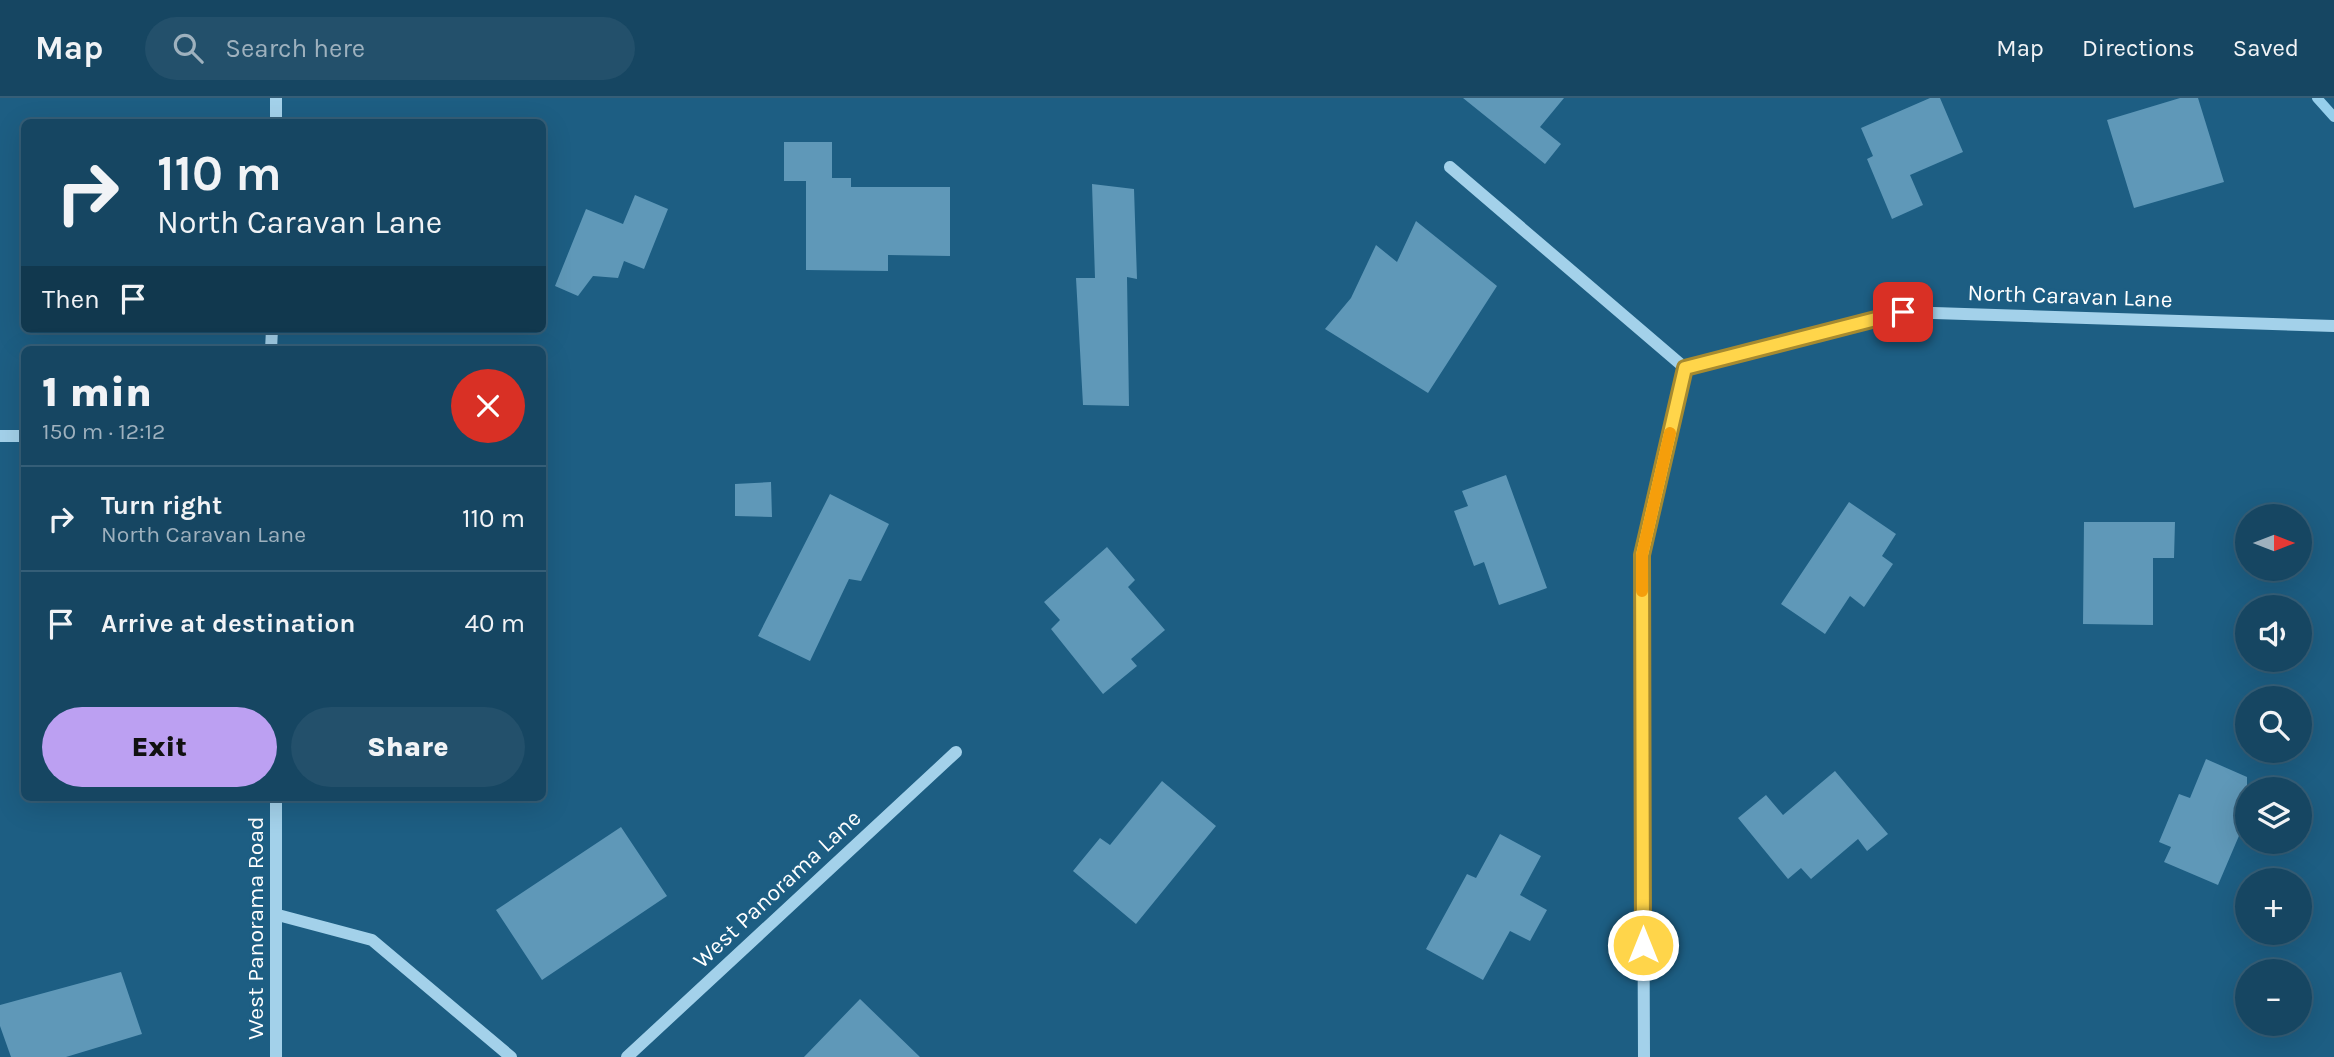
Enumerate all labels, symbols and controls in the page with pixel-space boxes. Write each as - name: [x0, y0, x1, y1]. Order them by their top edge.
- search box: [145, 17, 635, 80]
- text: Map: [35, 29, 103, 67]
- icon: search: [169, 29, 207, 67]
- text: Search here: [225, 33, 365, 64]
- text: Map: [1996, 34, 2044, 62]
- text: Directions: [2082, 34, 2195, 62]
- text: Saved: [2233, 34, 2299, 62]
- text: 110 m: [157, 145, 282, 202]
- icon: right: [42, 147, 133, 238]
- text: North Caravan Lane: [157, 204, 442, 241]
- street label: North Caravan Lane: [1967, 279, 2173, 313]
- icon: arrive: [114, 280, 152, 318]
- pin: [1873, 282, 1933, 342]
- text: Then: [42, 284, 100, 315]
- icon: arrive: [1884, 293, 1922, 331]
- text: 1 min: [42, 367, 152, 417]
- button: close: [451, 369, 525, 443]
- text: 150 m · 12:12: [42, 418, 165, 445]
- text: Turn right: [101, 490, 222, 521]
- icon: right: [42, 500, 80, 538]
- text: 110 m: [462, 503, 525, 534]
- north arrow: [2235, 504, 2312, 581]
- map controls: [2235, 504, 2312, 1036]
- text: North Caravan Lane: [101, 521, 306, 548]
- button: sound: [2235, 595, 2312, 672]
- icon: arrive: [42, 605, 80, 643]
- text: Arrive at destination: [101, 608, 355, 639]
- text: 40 m: [465, 608, 525, 639]
- button: search: [2235, 686, 2312, 763]
- button: Exit: [42, 707, 277, 787]
- button: Share: [291, 707, 525, 787]
- button: layers: [2235, 777, 2312, 854]
- street label: West Panorama Lane: [688, 804, 866, 974]
- street label: West Panorama Road: [242, 816, 269, 1040]
- button: +: [2235, 868, 2312, 945]
- position arrow: [1606, 908, 1680, 982]
- button: −: [2235, 959, 2312, 1036]

